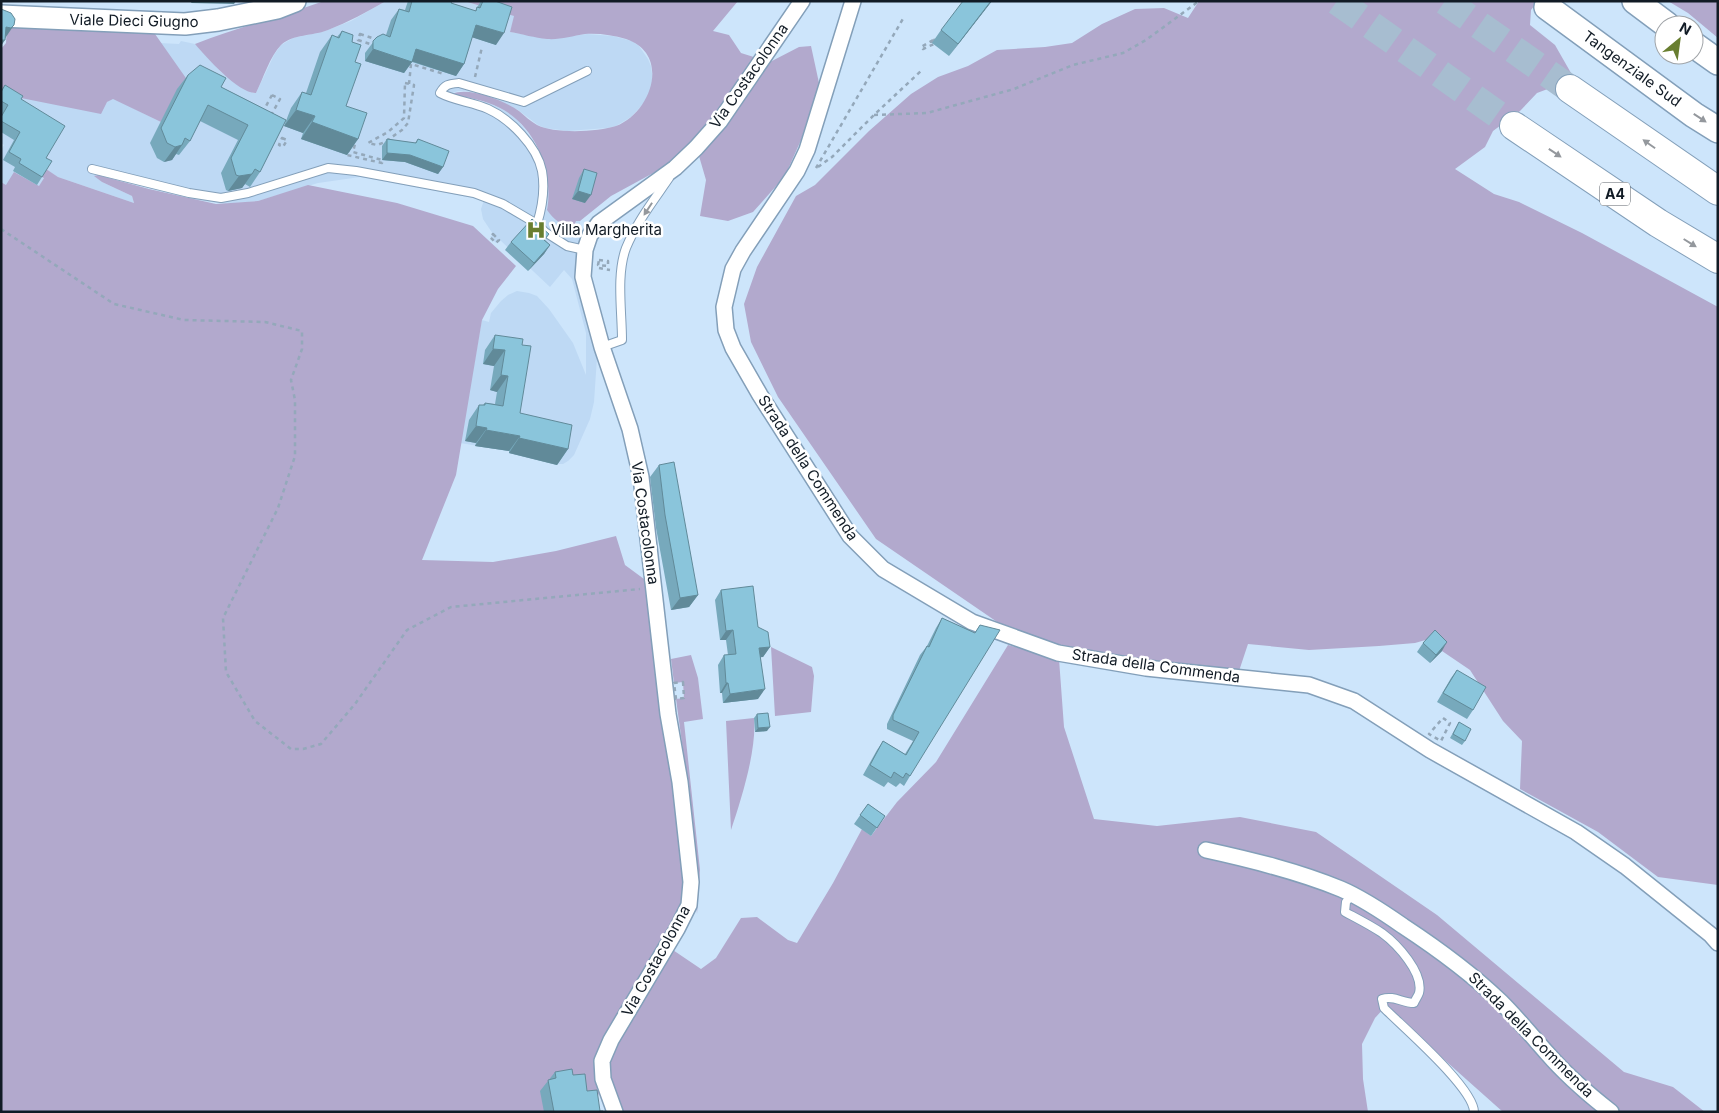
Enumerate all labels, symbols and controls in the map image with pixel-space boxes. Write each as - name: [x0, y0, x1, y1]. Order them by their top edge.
- street label: Viale Dieci Giugno: [69, 10, 199, 31]
- north arrow: [1654, 15, 1704, 65]
- text: N: [1677, 18, 1694, 38]
- street label: Via Costacolonna: [705, 19, 792, 132]
- street label: Tangenziale Sud: [1579, 26, 1685, 111]
- one-way arrow: [1693, 113, 1706, 123]
- one-way arrow: [1642, 139, 1655, 149]
- one-way arrow: [1548, 149, 1561, 158]
- road number: A4: [1600, 182, 1630, 205]
- one-way arrow: [644, 203, 653, 216]
- hospital icon: Villa Margherita: [525, 219, 547, 241]
- place label: Villa Margherita: [551, 220, 662, 239]
- one-way arrow: [1684, 238, 1697, 247]
- street label: Strada della Commenda: [754, 391, 863, 544]
- street label: Via Costacolonna: [627, 460, 664, 586]
- street label: Strada della Commenda: [1071, 644, 1241, 687]
- street label: Via Costacolonna: [617, 902, 694, 1020]
- street label: Strada della Commenda: [1465, 968, 1598, 1101]

